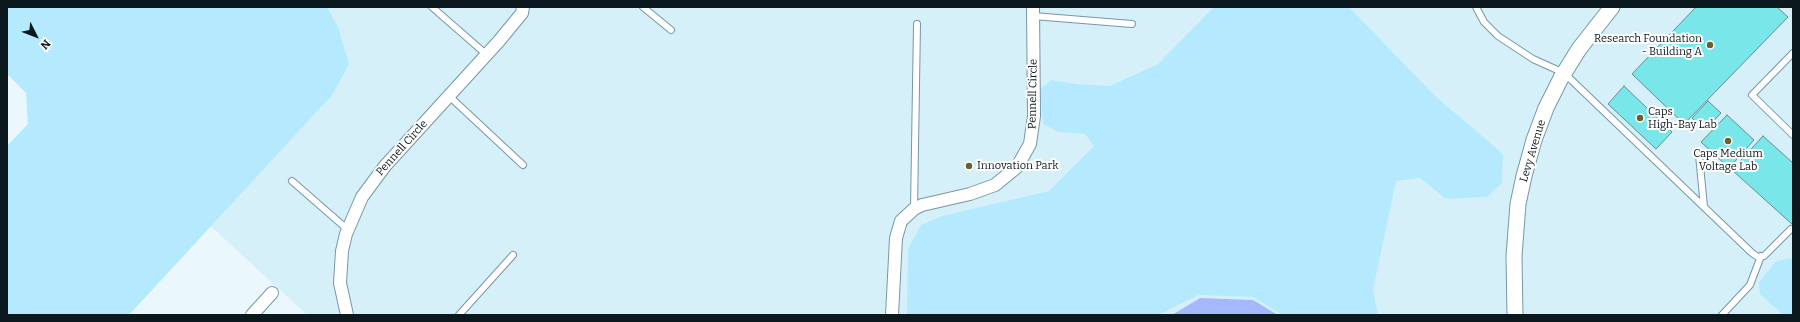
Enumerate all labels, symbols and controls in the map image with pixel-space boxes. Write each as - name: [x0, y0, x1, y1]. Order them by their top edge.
- north arrow: [16, 16, 56, 56]
- place label: Research Foundation - Building A: [1594, 32, 1702, 58]
- text: N: [38, 37, 53, 52]
- marker: Research Foundation - Building A: [1705, 40, 1715, 50]
- street label: Pennell Circle: [1026, 59, 1040, 129]
- place label: Caps High-Bay Lab: [1648, 105, 1717, 131]
- marker: Caps High-Bay Lab: [1635, 113, 1645, 123]
- street label: Pennell Circle: [374, 118, 430, 178]
- street label: Levy Avenue: [1517, 118, 1549, 184]
- marker: Caps Medium Voltage Lab: [1723, 136, 1733, 146]
- place label: Caps Medium Voltage Lab: [1693, 147, 1763, 173]
- place label: Innovation Park: [977, 159, 1058, 173]
- marker: Innovation Park: [964, 161, 974, 171]

